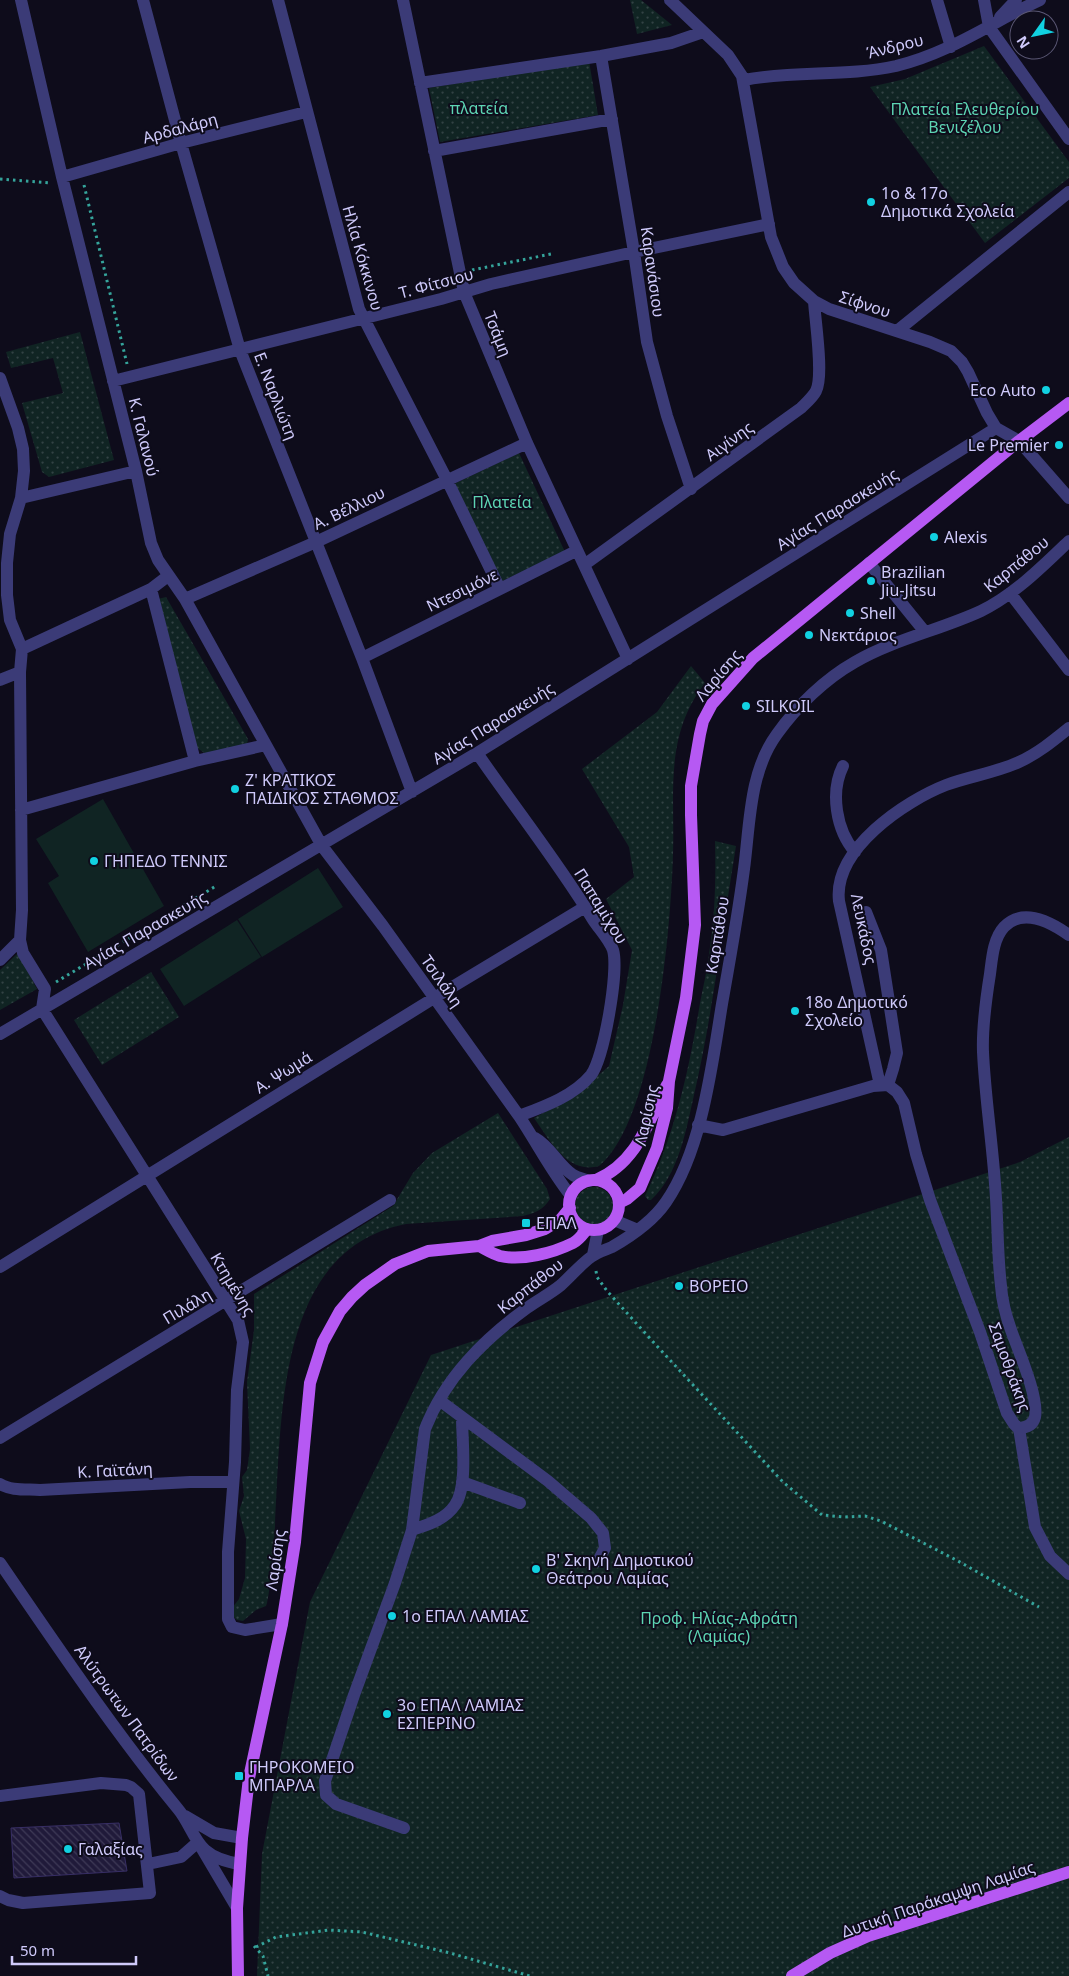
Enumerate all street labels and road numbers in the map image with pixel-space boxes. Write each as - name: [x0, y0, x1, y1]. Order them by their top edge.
- street label: Άνδρου: [864, 28, 926, 64]
- street label: Αρδαλάρη: [140, 107, 220, 149]
- street label: Ηλία Κόκκινου: [338, 203, 388, 313]
- street label: Καρανάσιου: [636, 225, 670, 319]
- street label: Τ. Φίτσιου: [396, 262, 476, 304]
- street label: Σίφνου: [837, 285, 893, 323]
- street label: Τσάμη: [479, 308, 517, 360]
- street label: Ε. Ναρλιώτη: [249, 349, 303, 443]
- street label: Κ. Γαλανού: [124, 395, 164, 479]
- street label: Αιγίνης: [701, 416, 758, 466]
- street label: Αγίας Παρασκευής: [772, 463, 902, 555]
- street label: Α. Βέλλιου: [309, 481, 389, 535]
- street label: Καρπάθου: [979, 531, 1053, 597]
- street label: Ντεσιμόνε: [422, 563, 502, 617]
- street label: Λαρίσης: [690, 644, 746, 706]
- street label: Αγίας Παρασκευής: [428, 677, 558, 769]
- street label: Παπαμίχου: [569, 864, 633, 948]
- street label: Αγίας Παρασκευής: [79, 886, 211, 974]
- street label: Λευκάδος: [846, 891, 882, 967]
- street label: Καρπάθου: [700, 895, 734, 975]
- street label: Τσιλάλη: [416, 951, 468, 1011]
- street label: Α. Ψωμά: [250, 1046, 316, 1098]
- street label: Λαρίσης: [629, 1082, 663, 1147]
- street label: Κτημένης: [205, 1248, 261, 1320]
- street label: Καρπάθου: [492, 1253, 568, 1319]
- street label: Πιλάλη: [159, 1283, 215, 1329]
- street label: Σαμοθράκης: [984, 1319, 1036, 1415]
- street label: Κ. Γαϊτάνη: [77, 1457, 153, 1483]
- street label: Λαρίσης: [260, 1528, 290, 1592]
- street label: Αλύτρωτων Πατρίδων: [70, 1640, 184, 1786]
- street label: Δυτική Παράκαμψη Λαμίας: [838, 1855, 1038, 1942]

